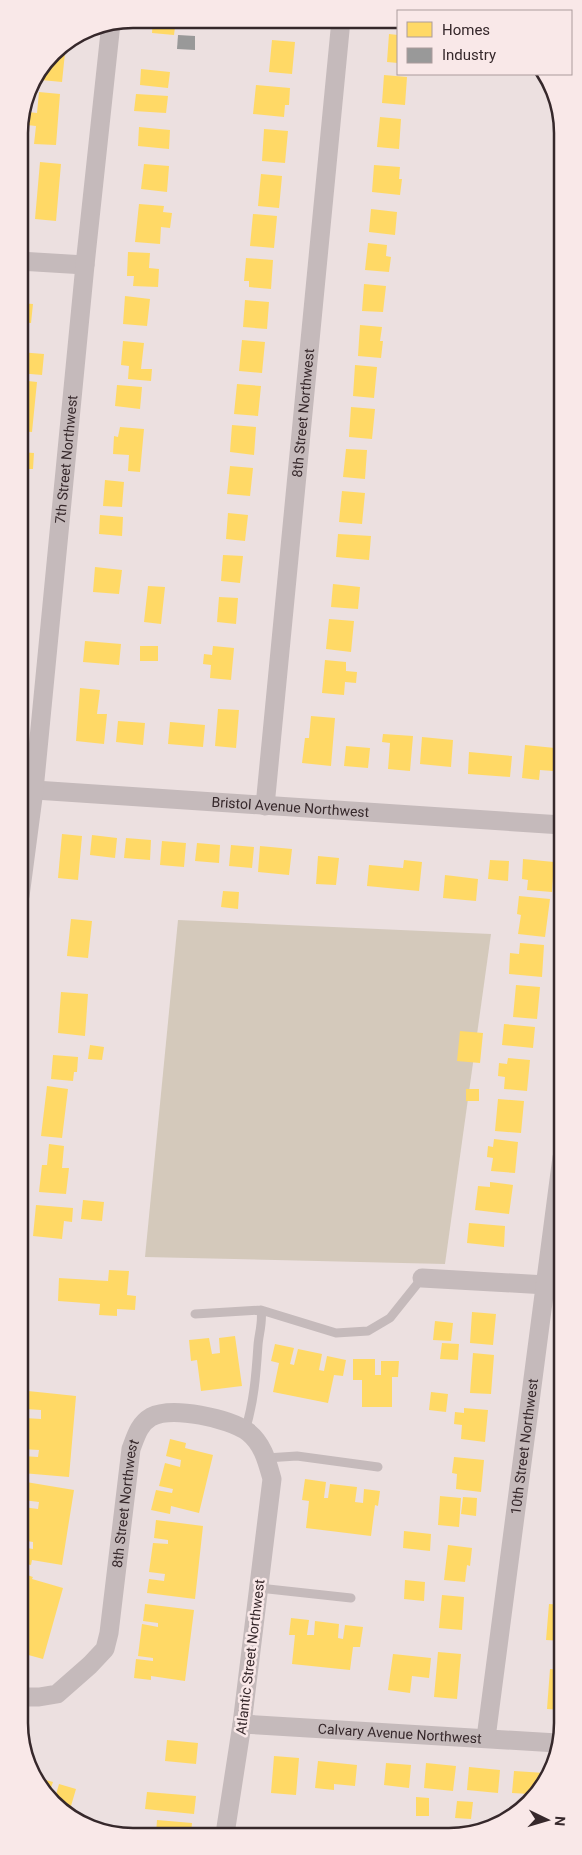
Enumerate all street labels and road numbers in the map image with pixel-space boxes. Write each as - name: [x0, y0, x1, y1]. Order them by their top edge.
- street label: 8th Street Northwest: [289, 347, 317, 478]
- street label: 7th Street Northwest: [52, 394, 80, 525]
- street label: Bristol Avenue Northwest: [211, 794, 370, 820]
- street label: 10th Street Northwest: [507, 1377, 541, 1516]
- street label: 8th Street Northwest: [109, 1437, 142, 1569]
- street label: Atlantic Street Northwest: [233, 1578, 268, 1736]
- street label: Calvary Avenue Northwest: [317, 1721, 482, 1746]

